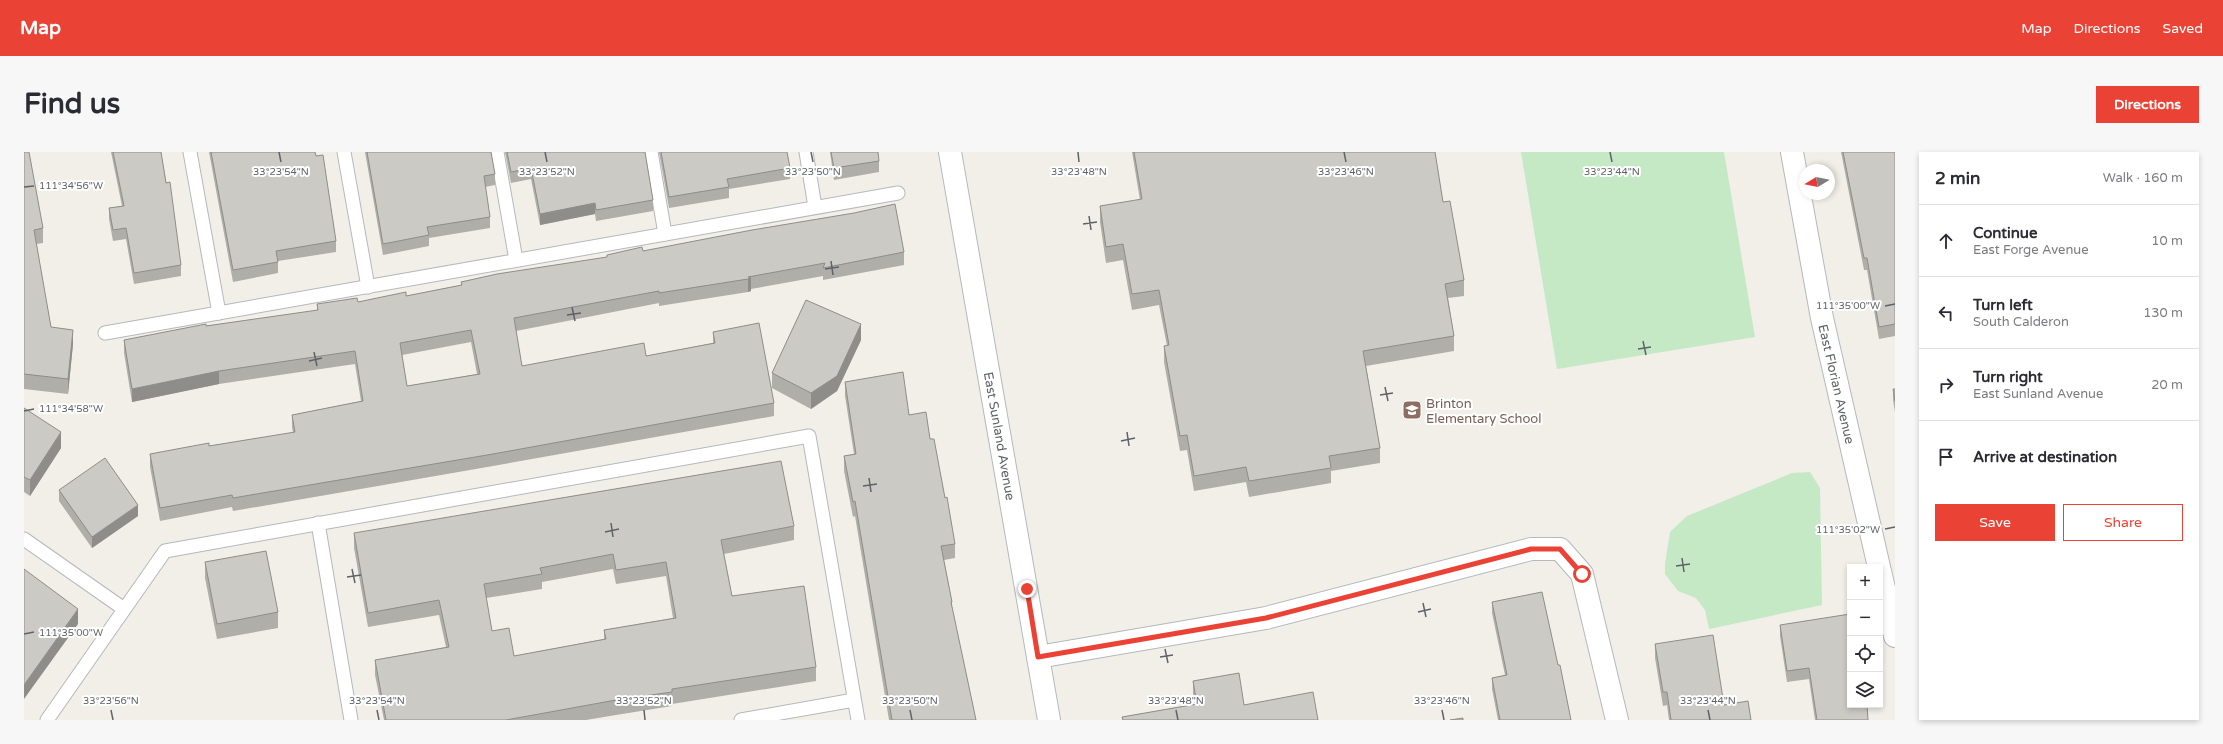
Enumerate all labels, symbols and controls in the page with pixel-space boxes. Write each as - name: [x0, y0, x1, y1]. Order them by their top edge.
- text: Map: [20, 17, 61, 39]
- text: Map: [2021, 20, 2052, 37]
- text: Directions: [2074, 20, 2141, 37]
- text: Saved: [2163, 20, 2203, 37]
- button: Directions: [2096, 86, 2199, 123]
- text: Find us: [24, 87, 120, 121]
- north arrow: [1799, 164, 1835, 200]
- text: 33°23'54"N: [253, 166, 309, 178]
- text: 33°23'52"N: [519, 166, 575, 178]
- text: 33°23'50"N: [785, 166, 841, 178]
- text: 33°23'48"N: [1051, 166, 1107, 178]
- text: 33°23'46"N: [1318, 166, 1374, 178]
- text: 33°23'44"N: [1584, 166, 1640, 178]
- text: 2 min: [1935, 168, 1980, 189]
- text: Walk · 160 m: [2103, 170, 2183, 186]
- text: 111°34'56"W: [39, 180, 103, 192]
- text: Continue: [1973, 224, 2037, 242]
- icon: ahead: [1935, 230, 1957, 252]
- text: 10 m: [2151, 233, 2183, 249]
- text: East Forge Avenue: [1973, 242, 2089, 258]
- text: Turn left: [1973, 296, 2033, 314]
- text: 111°35'00"W: [1816, 300, 1880, 312]
- icon: left: [1935, 302, 1957, 324]
- text: 130 m: [2143, 305, 2183, 321]
- text: South Calderon: [1973, 314, 2069, 330]
- street label: East Florian Avenue: [1814, 323, 1858, 446]
- text: Turn right: [1973, 368, 2043, 386]
- street label: East Sunland Avenue: [980, 371, 1018, 502]
- icon: right: [1935, 374, 1957, 396]
- text: 20 m: [2151, 377, 2183, 393]
- text: East Sunland Avenue: [1973, 386, 2103, 402]
- place label: Brinton Elementary School: [1426, 396, 1541, 427]
- school or university icon: Brinton Elementary School: [1401, 399, 1423, 421]
- text: 111°34'58"W: [39, 403, 103, 415]
- icon: arrive: [1935, 446, 1957, 468]
- text: Arrive at destination: [1973, 448, 2117, 466]
- button: Save: [1935, 504, 2055, 541]
- button: Share: [2063, 504, 2183, 541]
- text: 111°35'02"W: [1816, 524, 1880, 536]
- map controls: [1847, 564, 1883, 708]
- button: +: [1847, 564, 1883, 600]
- route start: [1573, 565, 1591, 583]
- route end: [1018, 580, 1036, 598]
- button: −: [1847, 600, 1883, 636]
- text: 111°35'00"W: [39, 627, 103, 639]
- button: locate: [1847, 636, 1883, 672]
- button: layers: [1847, 672, 1883, 708]
- text: 33°23'56"N: [83, 695, 139, 707]
- text: 33°23'54"N: [349, 695, 405, 707]
- text: 33°23'52"N: [616, 695, 672, 707]
- text: 33°23'50"N: [882, 695, 938, 707]
- text: 33°23'48"N: [1148, 695, 1204, 707]
- text: 33°23'46"N: [1414, 695, 1470, 707]
- text: 33°23'44"N: [1680, 695, 1736, 707]

